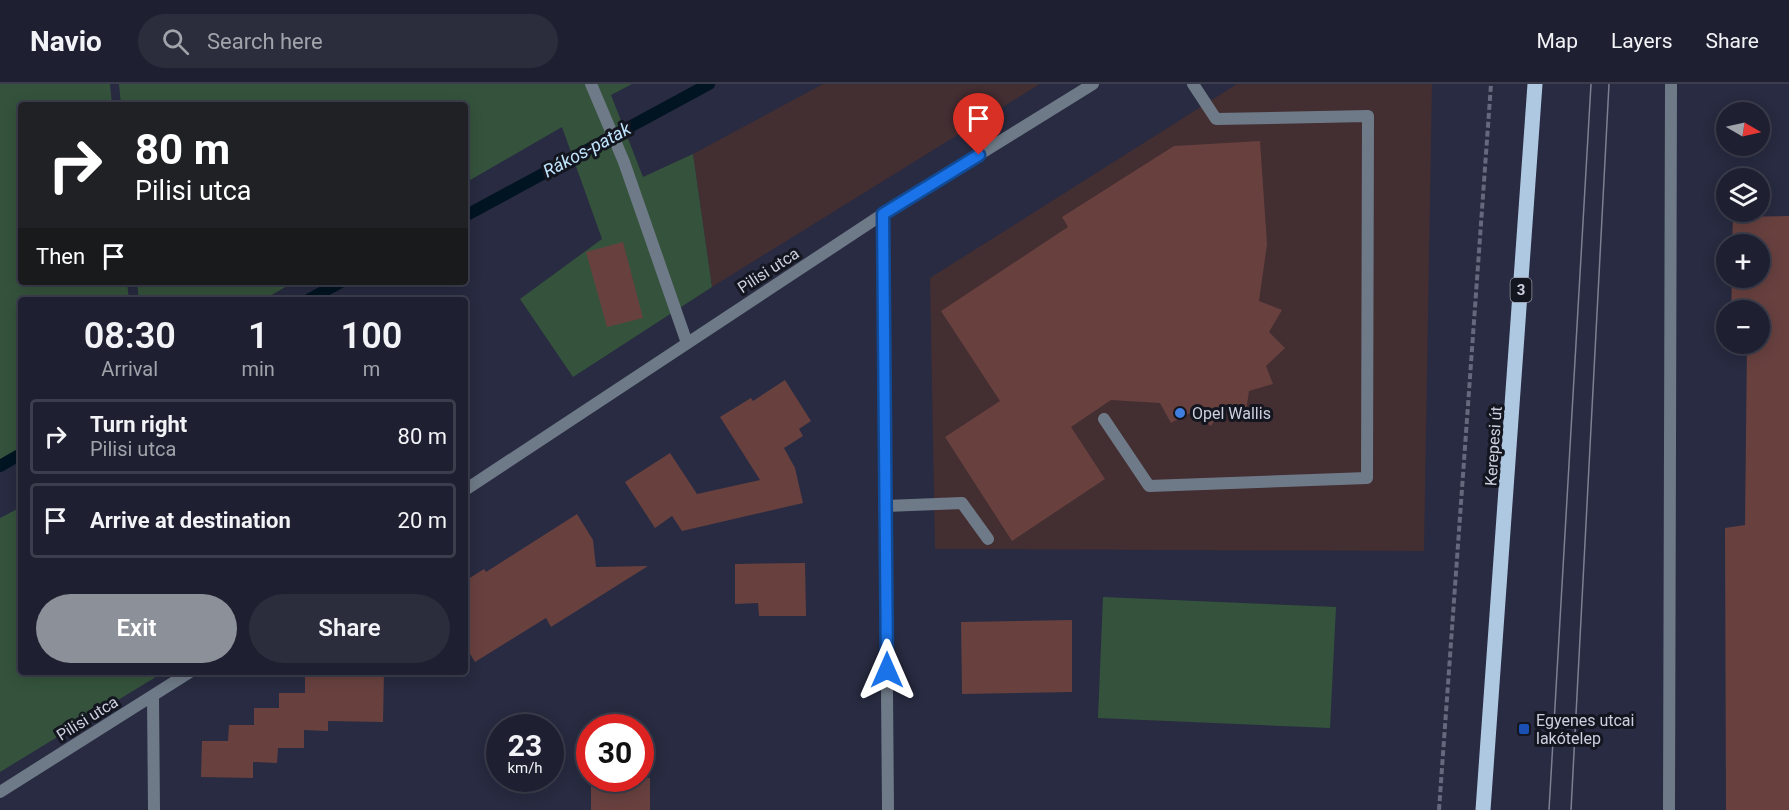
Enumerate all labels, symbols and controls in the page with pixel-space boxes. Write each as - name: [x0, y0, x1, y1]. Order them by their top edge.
- search box: [138, 14, 558, 68]
- text: Navio: [30, 25, 102, 58]
- icon: search: [159, 25, 192, 58]
- text: Search here: [207, 29, 323, 54]
- text: Map: [1536, 29, 1578, 53]
- text: Layers: [1611, 29, 1672, 53]
- text: Share: [1705, 29, 1759, 53]
- pin: [953, 93, 1004, 155]
- icon: arrive: [962, 102, 995, 135]
- north arrow: [1716, 102, 1770, 156]
- map controls: [1716, 102, 1770, 354]
- water label: Rákos-patak: [539, 117, 635, 181]
- text: 80 m: [135, 125, 230, 174]
- icon: right: [36, 126, 114, 204]
- button: layers: [1716, 168, 1770, 222]
- text: Pilisi utca: [135, 175, 251, 207]
- button: +: [1716, 234, 1770, 288]
- icon: arrive: [97, 240, 130, 273]
- text: Then: [36, 244, 85, 269]
- street label: Pilisi utca: [734, 244, 802, 297]
- road number: 3: [1510, 278, 1532, 302]
- button: −: [1716, 300, 1770, 354]
- text: 08:30: [84, 315, 176, 357]
- text: 1: [248, 315, 268, 357]
- text: 100: [341, 315, 402, 357]
- text: Arrival: [101, 357, 158, 381]
- text: min: [241, 357, 275, 381]
- text: m: [363, 357, 380, 381]
- place label: Opel Wallis: [1192, 404, 1271, 423]
- marker: Opel Wallis: [1173, 406, 1187, 420]
- street label: Kerepesi út: [1481, 406, 1506, 486]
- text: Turn right: [90, 412, 187, 437]
- icon: right: [39, 420, 72, 453]
- text: 80 m: [398, 424, 447, 449]
- text: Pilisi utca: [90, 437, 176, 461]
- icon: arrive: [39, 504, 72, 537]
- text: Arrive at destination: [90, 508, 291, 533]
- text: 20 m: [398, 508, 447, 533]
- button: Exit: [36, 594, 237, 663]
- button: Share: [249, 594, 450, 663]
- position arrow: [855, 638, 919, 702]
- street label: Pilisi utca: [53, 692, 122, 745]
- place label: Egyenes utcai lakótelep: [1536, 711, 1634, 748]
- speed limit sign: 30: [576, 714, 654, 792]
- marker: Egyenes utcai lakótelep: [1517, 722, 1531, 736]
- text: 23: [508, 728, 542, 763]
- text: km/h: [507, 759, 543, 777]

